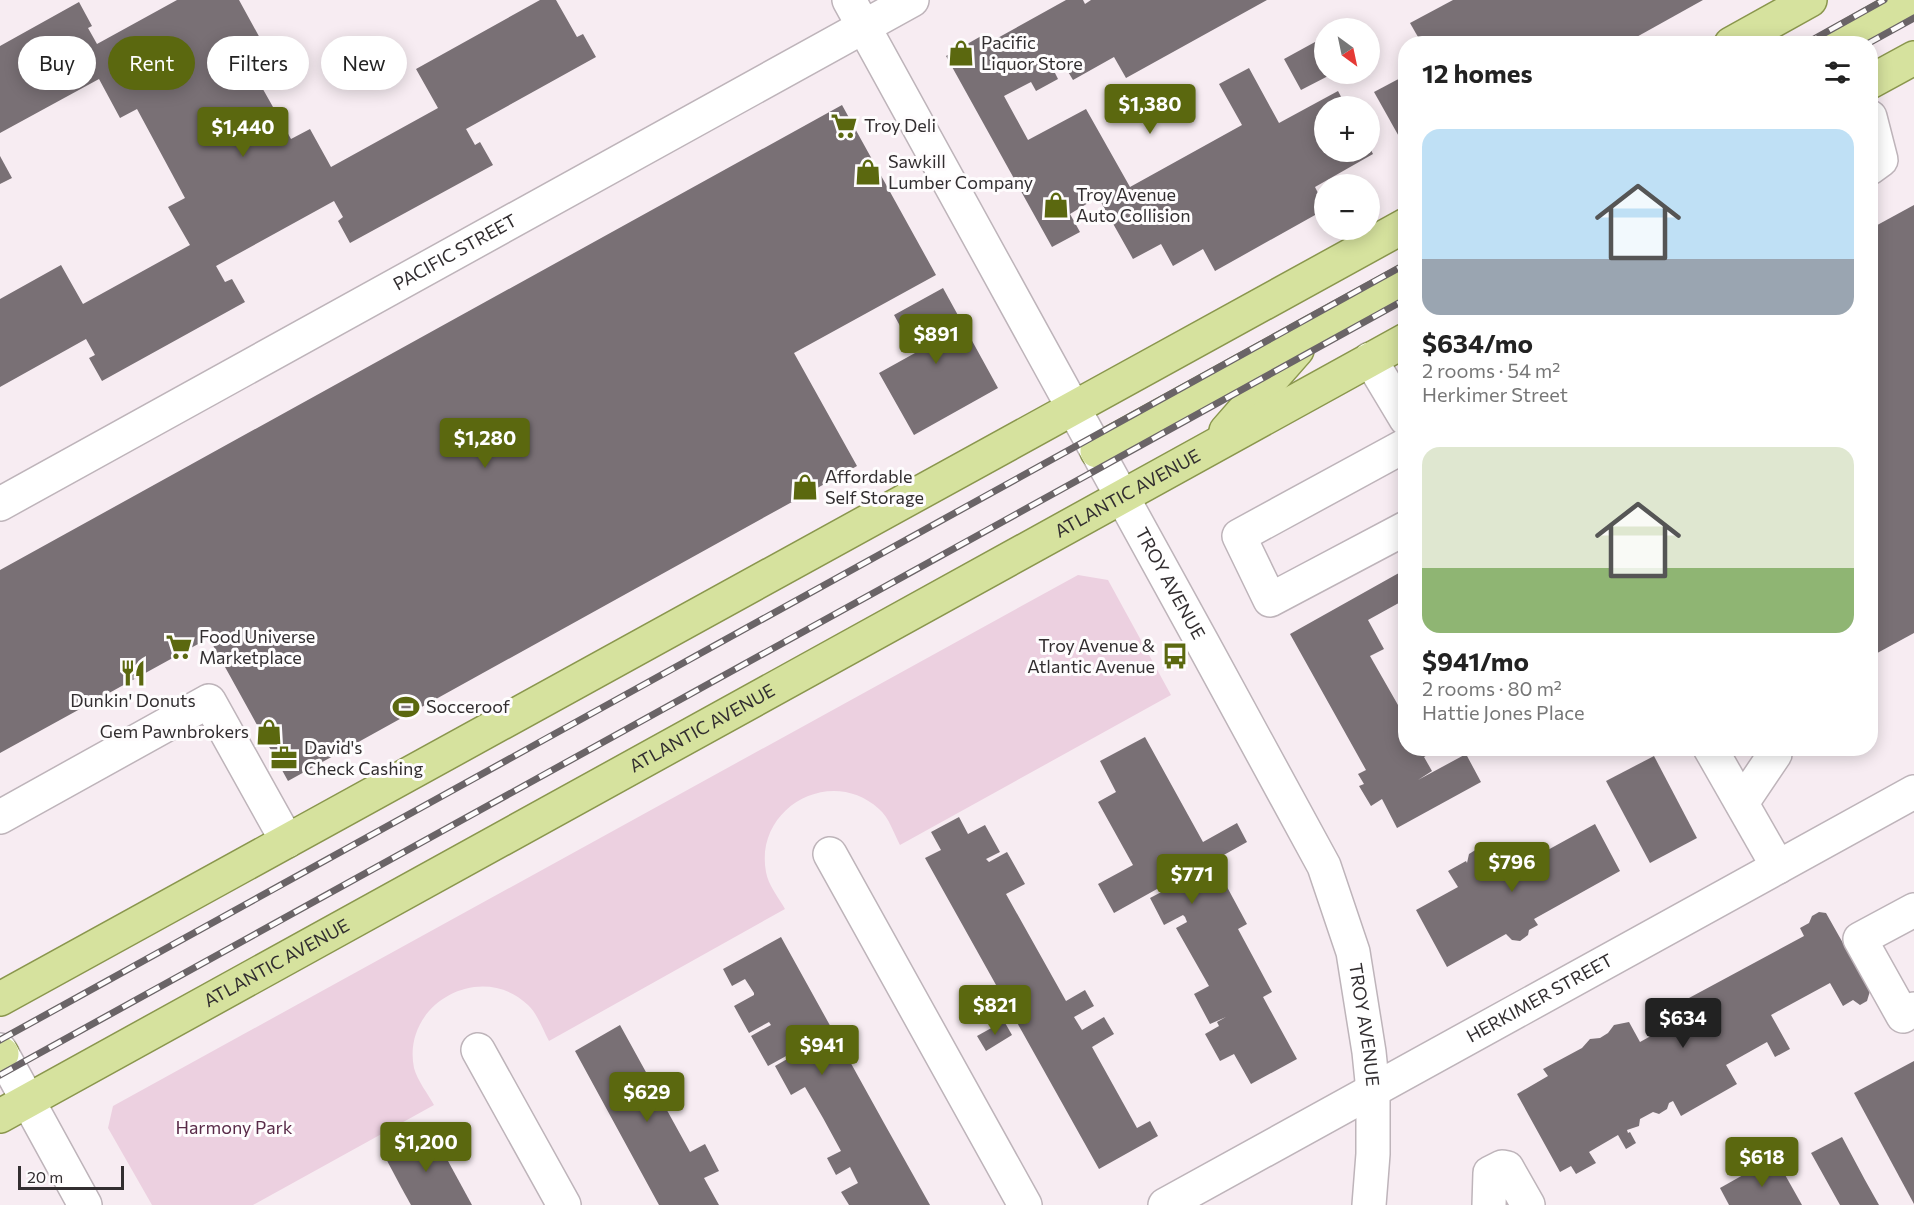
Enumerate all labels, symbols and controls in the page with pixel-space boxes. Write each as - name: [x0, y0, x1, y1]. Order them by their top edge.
- north arrow: [1314, 18, 1380, 84]
- map controls: [1314, 18, 1380, 240]
- place label: Pacific Liquor Store: [981, 31, 1083, 74]
- chip: Buy: [18, 36, 96, 90]
- chip: Rent: [108, 36, 195, 90]
- chip: Filters: [207, 36, 309, 90]
- chip: New: [321, 36, 407, 90]
- shop icon: Pacific Liquor Store: [946, 38, 976, 68]
- icon: filters: [1821, 56, 1854, 89]
- text: 12 homes: [1422, 57, 1533, 88]
- pin: $1,380: [1101, 84, 1199, 135]
- text: $1,380: [1119, 91, 1181, 115]
- button: +: [1314, 96, 1380, 162]
- pin: $1,440: [194, 107, 292, 158]
- supermarket icon: Troy Deli: [829, 111, 859, 141]
- text: $1,440: [211, 114, 275, 138]
- place label: Troy Deli: [864, 114, 936, 136]
- place label: Sawkill Lumber Company: [888, 150, 1033, 193]
- shop icon: Sawkill Lumber Company: [853, 157, 883, 187]
- icon: home: [1584, 168, 1692, 276]
- button: −: [1314, 174, 1380, 240]
- place label: Troy Avenue Auto Collision: [1076, 183, 1191, 226]
- shop icon: Troy Avenue Auto Collision: [1041, 190, 1071, 220]
- street label: PACIFIC STREET: [389, 209, 520, 295]
- pin: $891: [900, 314, 972, 365]
- text: $891: [913, 321, 959, 345]
- text: $634/mo: [1422, 327, 1533, 358]
- text: 2 rooms · 54 m²: [1422, 358, 1560, 382]
- text: Herkimer Street: [1422, 382, 1568, 406]
- pin: $1,280: [436, 418, 534, 469]
- text: $1,280: [454, 425, 516, 449]
- street label: ATLANTIC AVENUE: [1051, 444, 1204, 542]
- place label: Affordable Self Storage: [825, 465, 924, 508]
- shop icon: Affordable Self Storage: [790, 472, 820, 502]
- icon: home: [1584, 486, 1692, 594]
- street label: TROY AVENUE: [1131, 523, 1210, 643]
- place label: Food Universe Marketplace: [199, 625, 315, 668]
- supermarket icon: Food Universe Marketplace: [164, 632, 194, 662]
- place label: Troy Avenue & Atlantic Avenue: [1027, 634, 1155, 677]
- bus stop icon: Troy Avenue & Atlantic Avenue: [1160, 641, 1190, 671]
- text: $941/mo: [1422, 645, 1529, 676]
- restaurant icon: Dunkin' Donuts: [118, 658, 148, 688]
- text: 2 rooms · 80 m²: [1422, 676, 1562, 700]
- street label: ATLANTIC AVENUE: [625, 679, 778, 777]
- place label: Dunkin' Donuts: [70, 689, 196, 711]
- sports icon: Socceroof: [391, 692, 421, 722]
- place label: Socceroof: [426, 695, 511, 717]
- text: Hattie Jones Place: [1422, 700, 1585, 724]
- shop icon: Gem Pawnbrokers: [254, 717, 284, 747]
- place label: Gem Pawnbrokers: [100, 720, 249, 742]
- place label: David's Check Cashing: [304, 736, 423, 779]
- office icon: David's Check Cashing: [269, 743, 299, 773]
- pin: $796: [1476, 842, 1548, 893]
- text: $796: [1488, 849, 1536, 873]
- pin: $771: [1156, 854, 1228, 905]
- text: $771: [1171, 861, 1213, 885]
- street label: ATLANTIC AVENUE: [200, 913, 353, 1011]
- street label: HERKIMER STREET: [1462, 948, 1616, 1047]
- street label: TROY AVENUE: [1345, 961, 1384, 1087]
- pin: $821: [959, 985, 1031, 1036]
- text: $821: [973, 992, 1017, 1016]
- pin: $634: [1647, 998, 1719, 1049]
- text: $634: [1659, 1005, 1707, 1029]
- pin: $941: [786, 1025, 858, 1076]
- text: $941: [800, 1032, 844, 1056]
- pin: $629: [611, 1072, 683, 1123]
- text: $629: [623, 1079, 671, 1103]
- park label: Harmony Park: [175, 1116, 293, 1138]
- pin: $1,200: [377, 1122, 475, 1173]
- text: $1,200: [394, 1129, 458, 1153]
- pin: $618: [1726, 1137, 1798, 1188]
- text: $618: [1739, 1144, 1785, 1168]
- scale bar: [18, 1163, 124, 1190]
- text: 20 m: [27, 1167, 63, 1186]

